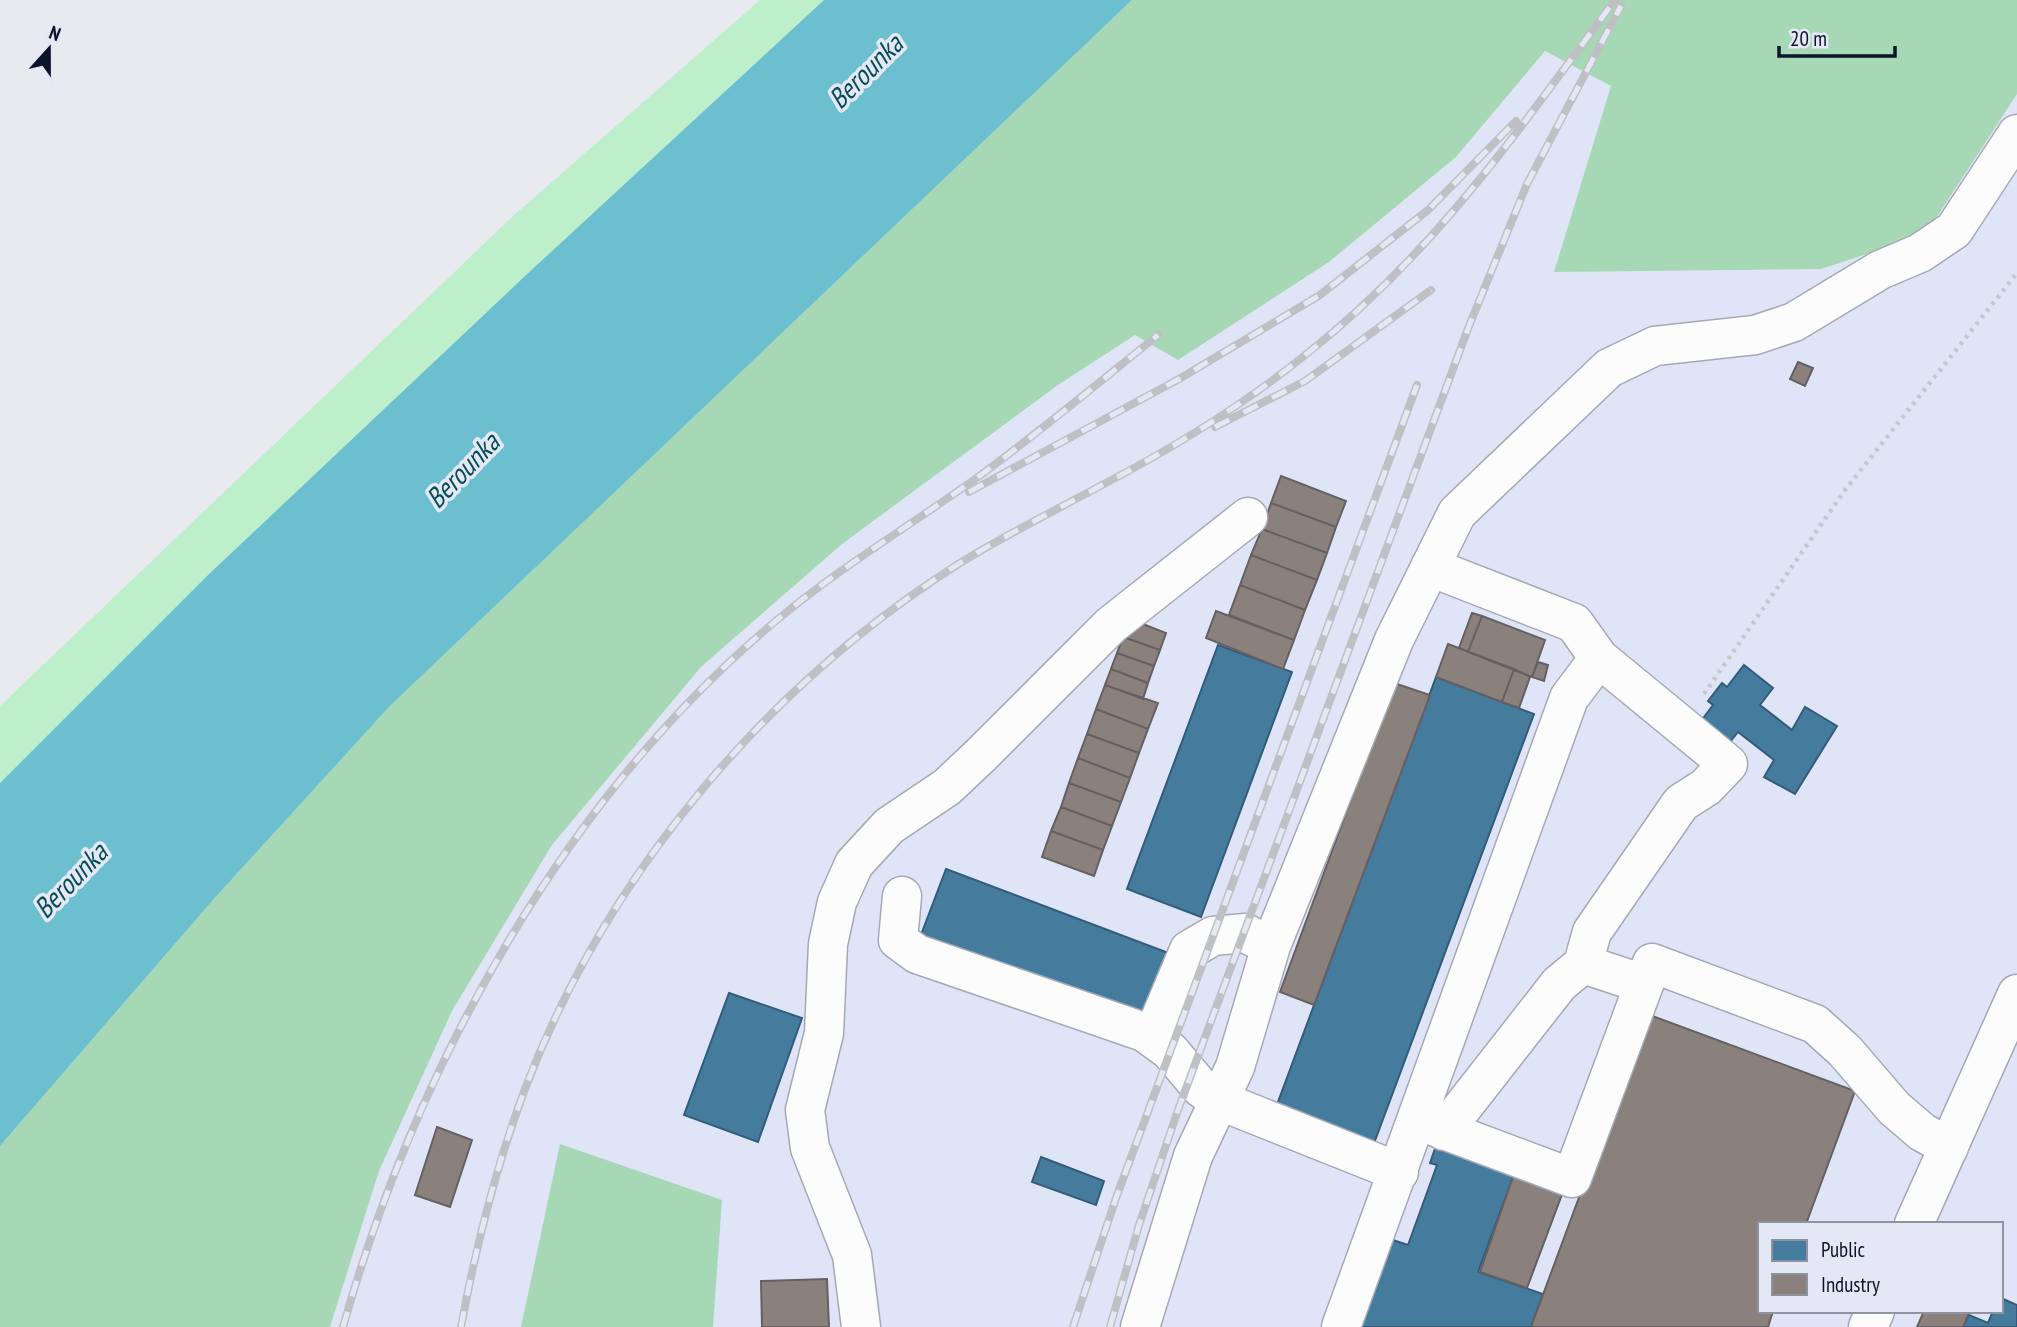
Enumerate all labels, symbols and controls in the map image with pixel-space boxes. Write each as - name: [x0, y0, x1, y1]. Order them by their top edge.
- north arrow: [14, 14, 84, 84]
- scale bar: [1779, 14, 1895, 58]
- text: N: [46, 20, 64, 46]
- water label: Berounka: [820, 24, 912, 116]
- text: 20 m: [1790, 25, 1827, 52]
- water label: Berounka: [417, 423, 508, 516]
- water label: Berounka: [25, 833, 116, 926]
- legend: [1758, 1222, 2003, 1313]
- text: Public: [1821, 1236, 1866, 1263]
- text: Industry: [1821, 1271, 1880, 1298]

